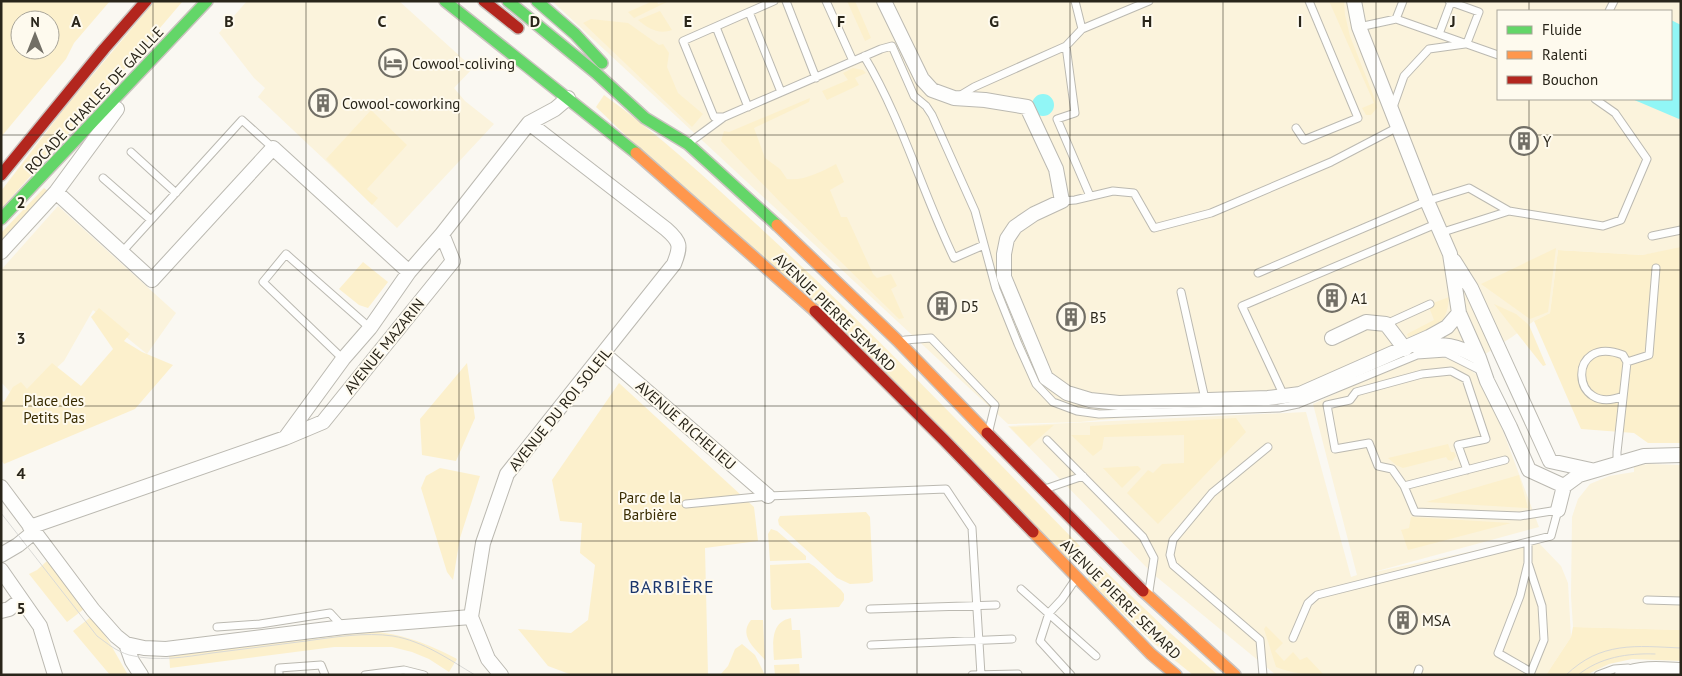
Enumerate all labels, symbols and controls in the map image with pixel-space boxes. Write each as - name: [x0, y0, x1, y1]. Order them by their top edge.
- north arrow: [10, 10, 60, 60]
- legend: [1497, 10, 1672, 100]
- text: A: [71, 11, 81, 31]
- text: B: [224, 11, 234, 31]
- text: C: [378, 11, 387, 31]
- text: D: [530, 11, 540, 31]
- text: E: [684, 11, 692, 31]
- text: F: [837, 11, 845, 31]
- text: G: [989, 11, 999, 31]
- text: H: [1142, 11, 1152, 31]
- text: I: [1298, 11, 1302, 31]
- text: J: [1449, 11, 1456, 31]
- text: N: [30, 13, 40, 31]
- text: Fluide: [1542, 20, 1582, 39]
- street label: ROCADE CHARLES DE GAULLE: [21, 22, 167, 178]
- text: Ralenti: [1542, 45, 1588, 64]
- hotel icon: Cowool-coliving: [378, 48, 408, 78]
- place label: Cowool-coliving: [412, 54, 515, 73]
- text: Bouchon: [1542, 70, 1598, 89]
- building icon: Cowool-coworking: [308, 88, 338, 118]
- place label: Cowool-coworking: [342, 94, 460, 113]
- building icon: Y: [1509, 126, 1539, 156]
- place label: Y: [1543, 132, 1552, 151]
- text: 2: [16, 192, 26, 212]
- street label: AVENUE PIERRE SEMARD: [770, 249, 900, 375]
- building icon: A1: [1317, 283, 1347, 313]
- place label: A1: [1351, 289, 1368, 308]
- building icon: D5: [927, 291, 957, 321]
- street label: AVENUE MAZARIN: [340, 295, 428, 397]
- place label: D5: [961, 297, 979, 316]
- building icon: B5: [1056, 302, 1086, 332]
- place label: B5: [1090, 308, 1107, 327]
- text: 3: [16, 328, 26, 348]
- street label: AVENUE DU ROI SOLEIL: [504, 343, 616, 475]
- street label: AVENUE RICHELIEU: [632, 376, 740, 474]
- park label: Place des Petits Pas: [23, 391, 85, 427]
- text: 4: [16, 463, 26, 483]
- park label: Parc de la Barbière: [619, 488, 681, 524]
- street label: AVENUE PIERRE SEMARD: [1057, 535, 1185, 663]
- district label: BARBIÈRE: [629, 575, 715, 598]
- text: 5: [16, 598, 26, 618]
- building icon: MSA: [1388, 605, 1418, 635]
- place label: MSA: [1422, 611, 1451, 630]

